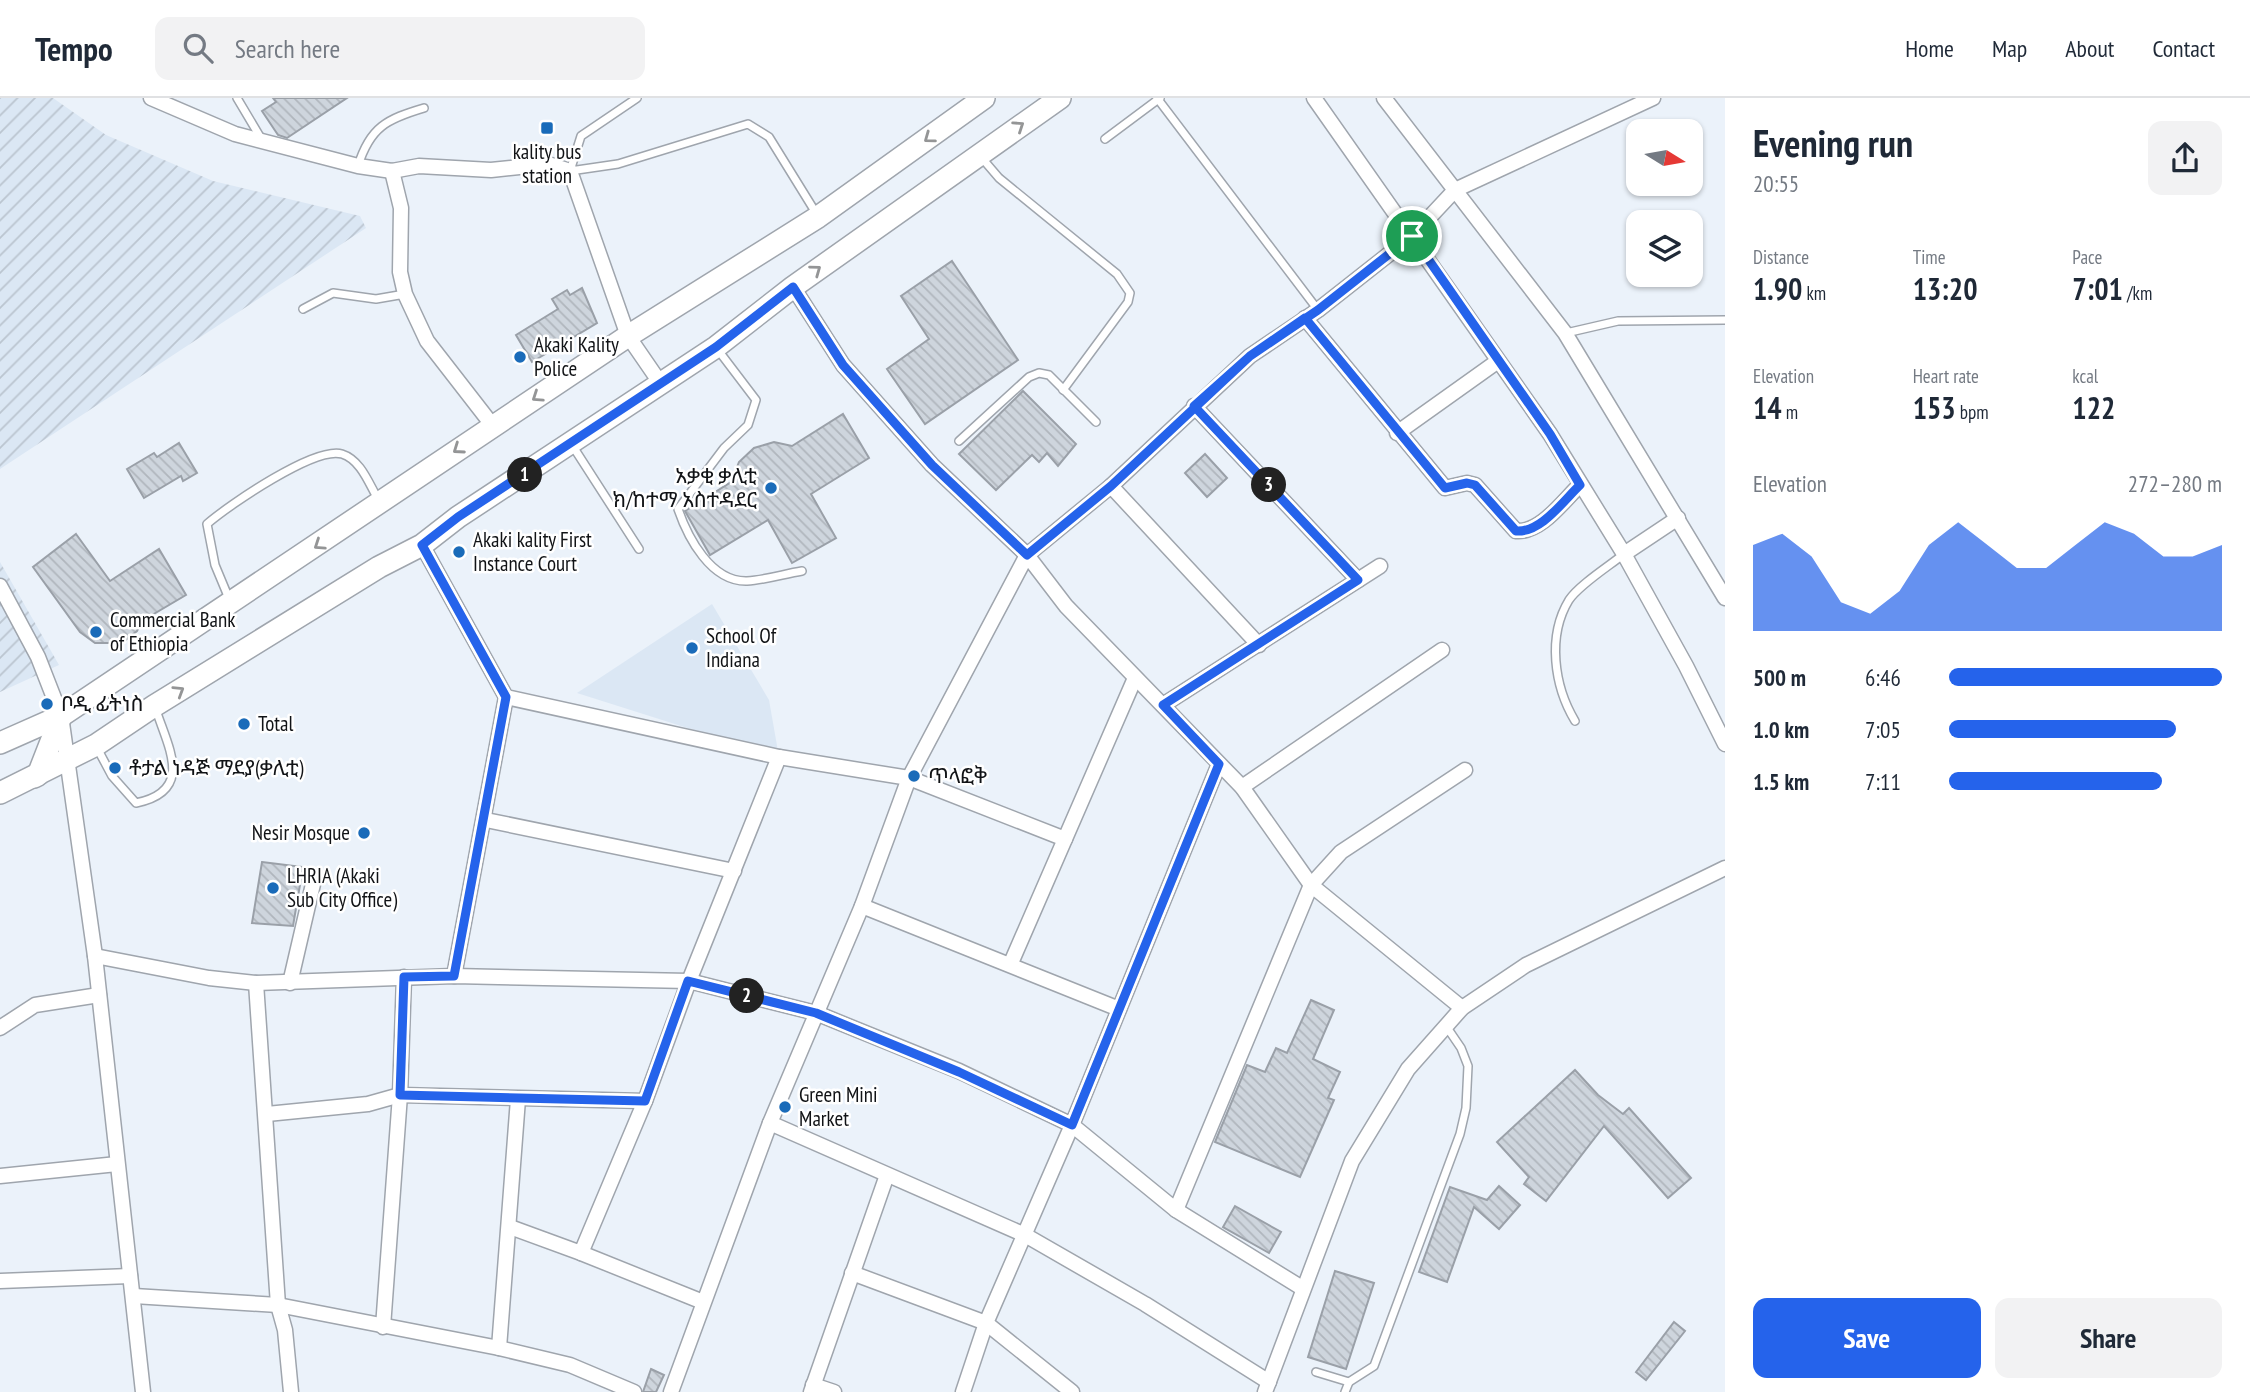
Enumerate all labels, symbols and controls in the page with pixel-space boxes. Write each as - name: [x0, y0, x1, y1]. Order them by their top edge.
- search box: [155, 17, 645, 80]
- text: Tempo: [35, 27, 113, 70]
- icon: search: [179, 29, 217, 67]
- text: Search here: [235, 32, 340, 65]
- text: Home: [1905, 33, 1954, 64]
- text: Map: [1992, 33, 2027, 64]
- text: About: [2065, 33, 2114, 64]
- text: Contact: [2152, 33, 2215, 64]
- text: Evening run: [1753, 118, 1913, 167]
- north arrow: [1626, 119, 1703, 196]
- map controls: [1626, 119, 1703, 287]
- marker: kality bus station: [539, 120, 555, 136]
- button: share: [2148, 121, 2222, 195]
- one-way arrow: [1011, 122, 1024, 134]
- one-way arrow: [924, 129, 936, 142]
- place label: kality bus station: [513, 138, 581, 189]
- text: 20:55: [1753, 169, 1799, 198]
- pin: [1382, 206, 1442, 266]
- button: layers: [1626, 210, 1703, 287]
- icon: arrive: [1393, 217, 1431, 255]
- text: Distance: [1753, 245, 1809, 269]
- text: Time: [1913, 245, 1946, 269]
- text: Pace: [2072, 245, 2102, 269]
- one-way arrow: [808, 266, 821, 278]
- text: 1.90: [1753, 269, 1802, 308]
- text: 13:20: [1913, 269, 1978, 308]
- text: 7:01: [2072, 269, 2123, 308]
- text: km: [1802, 281, 1826, 305]
- text: /km: [2123, 281, 2152, 305]
- place label: Akaki Kality Police: [534, 331, 619, 382]
- marker: Akaki Kality Police: [512, 349, 528, 365]
- text: Elevation: [1753, 364, 1814, 388]
- text: Heart rate: [1913, 364, 1979, 388]
- text: kcal: [2072, 364, 2098, 388]
- one-way arrow: [531, 388, 544, 401]
- text: 14: [1753, 388, 1782, 427]
- text: 153: [1913, 388, 1956, 427]
- text: 122: [2072, 388, 2115, 427]
- text: m: [1782, 400, 1798, 424]
- text: bpm: [1956, 400, 1989, 424]
- one-way arrow: [453, 441, 466, 454]
- pin: 1: [508, 458, 542, 492]
- text: 1: [520, 462, 529, 486]
- place label: አቃቂ ቃሊቲ ክ/ከተማ አስተዳደር: [613, 462, 757, 513]
- pin: 3: [1252, 468, 1286, 502]
- text: Elevation: [1753, 469, 1827, 498]
- text: 272–280 m: [2128, 469, 2222, 498]
- text: 3: [1264, 472, 1273, 496]
- marker: አቃቂ ቃሊቲ ክ/ከተማ አስተዳደር: [763, 480, 779, 496]
- place label: Akaki kality First Instance Court: [473, 526, 592, 577]
- one-way arrow: [314, 537, 327, 549]
- marker: Akaki kality First Instance Court: [451, 544, 467, 560]
- place label: Commercial Bank of Ethiopia: [110, 606, 235, 657]
- place label: School Of Indiana: [706, 622, 777, 673]
- marker: Commercial Bank of Ethiopia: [88, 624, 104, 640]
- marker: School Of Indiana: [684, 640, 700, 656]
- text: 500 m: [1753, 663, 1806, 692]
- text: 6:46: [1865, 663, 1901, 692]
- one-way arrow: [171, 686, 184, 699]
- place label: ቦዲ ፊትነስ: [61, 690, 144, 717]
- marker: ቦዲ ፊትነስ: [39, 696, 55, 712]
- place label: Total: [258, 710, 293, 737]
- text: 1.0 km: [1753, 715, 1809, 744]
- text: 7:05: [1865, 715, 1901, 744]
- marker: Total: [236, 716, 252, 732]
- place label: ቶታል ነዳጅ ማደያ(ቃሊቲ): [129, 754, 304, 781]
- marker: ቶታል ነዳጅ ማደያ(ቃሊቲ): [107, 760, 123, 776]
- place label: ጥላፎቅ: [928, 762, 988, 789]
- text: 1.5 km: [1753, 767, 1809, 796]
- text: 7:11: [1865, 767, 1901, 796]
- marker: ጥላፎቅ: [906, 768, 922, 784]
- place label: Nesir Mosque: [252, 819, 350, 846]
- marker: Nesir Mosque: [356, 825, 372, 841]
- place label: LHRIA (Akaki Sub City Office): [287, 862, 397, 913]
- marker: LHRIA (Akaki Sub City Office): [265, 880, 281, 896]
- pin: 2: [730, 978, 764, 1014]
- text: 2: [742, 983, 751, 1007]
- place label: Green Mini Market: [799, 1081, 878, 1132]
- marker: Green Mini Market: [777, 1099, 793, 1115]
- button: Save: [1753, 1298, 1981, 1378]
- button: Share: [1995, 1298, 2222, 1378]

